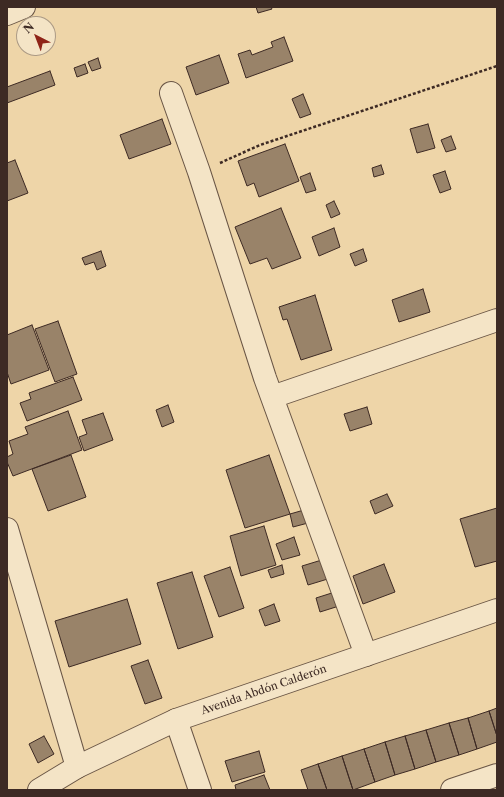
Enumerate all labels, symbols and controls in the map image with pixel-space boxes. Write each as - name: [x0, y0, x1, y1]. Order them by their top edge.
- north arrow: [16, 16, 56, 56]
- text: N: [20, 19, 37, 36]
- street label: Avenida Abdón Calderón: [200, 662, 328, 718]

